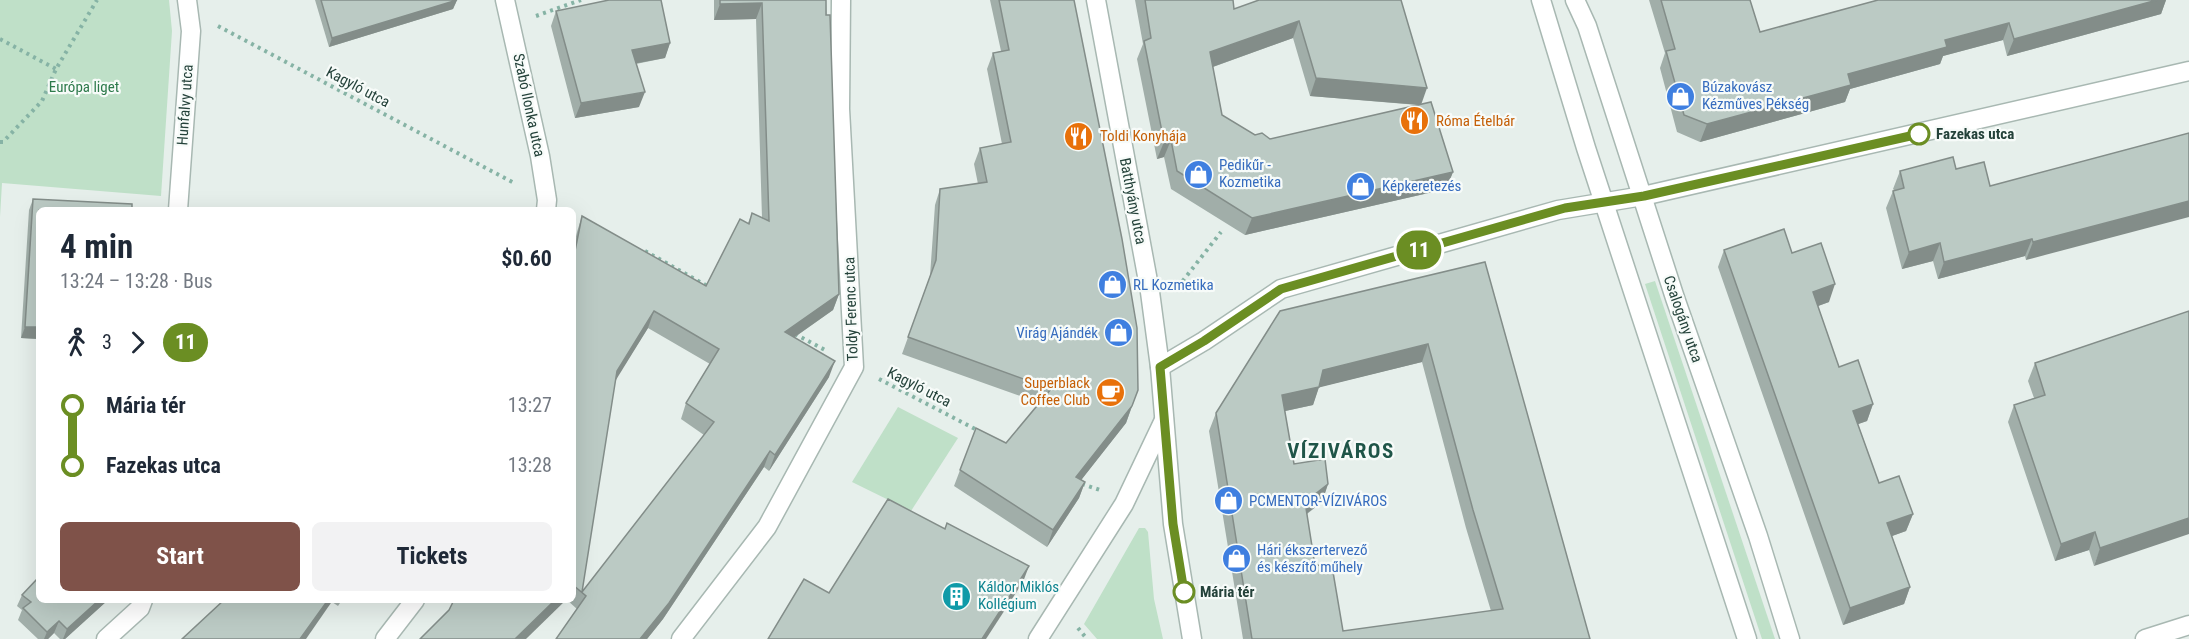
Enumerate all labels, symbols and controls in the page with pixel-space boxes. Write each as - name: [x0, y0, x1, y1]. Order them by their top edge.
- street label: Szabó Ilonka utca: [509, 52, 549, 158]
- street label: Kagyló utca: [323, 63, 393, 111]
- street label: Hunfalvy utca: [173, 64, 197, 146]
- park label: Európa liget: [49, 78, 119, 96]
- place label: Búzakovász Kézműves Pékség: [1702, 78, 1809, 113]
- shop icon: Búzakovász Kézműves Pékség: [1665, 80, 1697, 112]
- restaurant icon: Róma Ételbár: [1399, 105, 1431, 137]
- place label: Róma Ételbár: [1436, 112, 1515, 130]
- restaurant icon: Toldi Konyhája: [1063, 120, 1095, 152]
- marker: Fazekas utca: [1908, 123, 1930, 145]
- place label: Fazekas utca: [1936, 125, 2014, 143]
- place label: Toldi Konyhája: [1100, 127, 1186, 145]
- street label: Batthyány utca: [1116, 156, 1150, 246]
- place label: Pedikűr - Kozmetika: [1219, 156, 1281, 191]
- shop icon: Pedikűr - Kozmetika: [1182, 158, 1214, 190]
- shop icon: Képkeretezés: [1345, 170, 1377, 202]
- place label: Képkeretezés: [1382, 177, 1461, 195]
- text: 4 min: [60, 227, 133, 266]
- line badge: 11: [1392, 230, 1446, 270]
- text: 11: [1408, 238, 1430, 262]
- text: $0.60: [501, 246, 552, 271]
- street label: Toldy Ferenc utca: [840, 257, 862, 361]
- text: 13:24 – 13:28 · Bus: [60, 269, 213, 293]
- shop icon: RL Kozmetika: [1096, 269, 1128, 301]
- street label: Csalogány utca: [1660, 273, 1706, 365]
- place label: RL Kozmetika: [1133, 276, 1214, 294]
- shop icon: Virág Ajándék: [1103, 317, 1135, 349]
- place label: Virág Ajándék: [1016, 324, 1098, 342]
- icon: walk: [60, 326, 93, 359]
- icon: forward: [121, 326, 154, 359]
- text: 3: [102, 330, 112, 354]
- text: 11: [175, 330, 196, 354]
- street label: Kagyló utca: [884, 363, 954, 411]
- place label: Superblack Coffee Club: [1021, 374, 1090, 409]
- cafe icon: Superblack Coffee Club: [1095, 376, 1127, 408]
- text: Mária tér: [106, 393, 186, 418]
- text: 13:27: [508, 393, 552, 417]
- district label: VÍZIVÁROS: [1287, 439, 1395, 463]
- text: Fazekas utca: [106, 453, 221, 478]
- text: 13:28: [508, 453, 552, 477]
- shop icon: PCMENTOR-VÍZIVÁROS: [1212, 485, 1244, 517]
- place label: PCMENTOR-VÍZIVÁROS: [1249, 492, 1387, 510]
- button: Start: [60, 522, 300, 591]
- button: Tickets: [312, 522, 552, 591]
- place label: Hári ékszertervező és készítő műhely: [1257, 541, 1368, 576]
- shop icon: Hári ékszertervező és készítő műhely: [1220, 543, 1252, 575]
- place label: Káldor Miklós Kollégium: [978, 578, 1059, 613]
- building icon: Káldor Miklós Kollégium: [941, 580, 973, 612]
- marker: Mária tér: [1173, 581, 1195, 603]
- place label: Mária tér: [1200, 583, 1254, 601]

